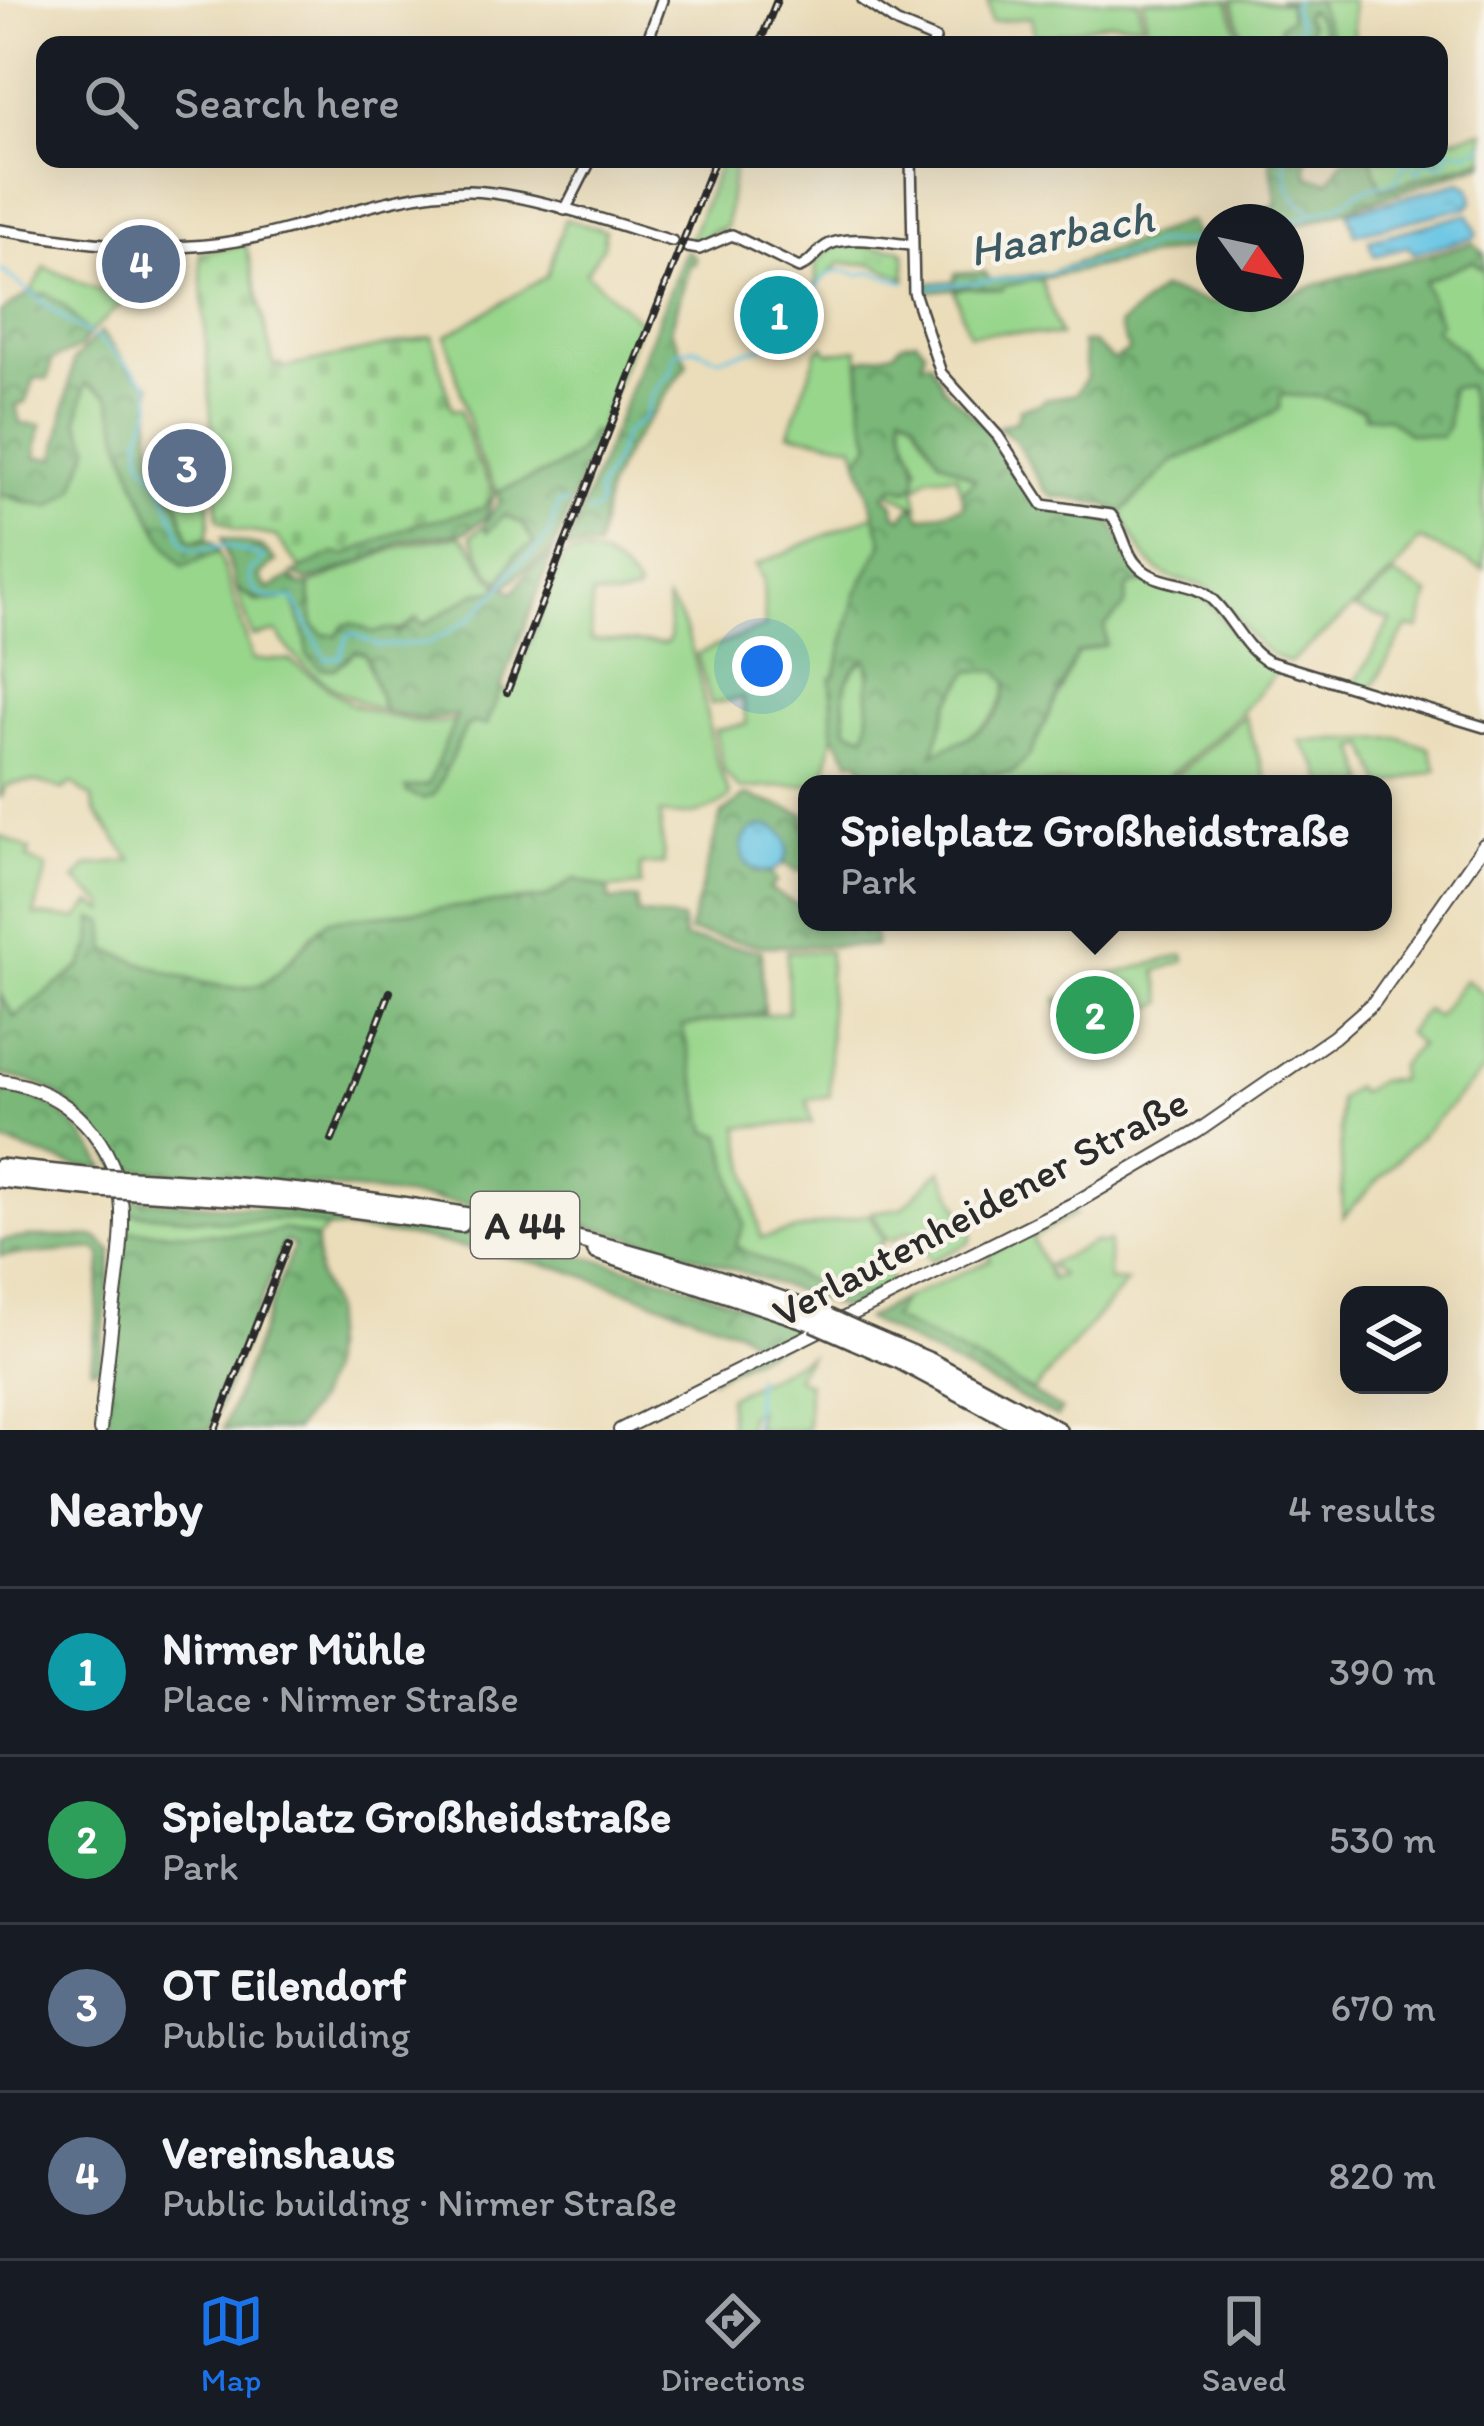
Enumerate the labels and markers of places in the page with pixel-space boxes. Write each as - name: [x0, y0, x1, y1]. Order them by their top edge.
- pin: 4: [102, 219, 180, 309]
- pin: 1: [740, 270, 818, 360]
- pin: 3: [148, 423, 226, 513]
- pin: 2: [1056, 970, 1134, 1060]

